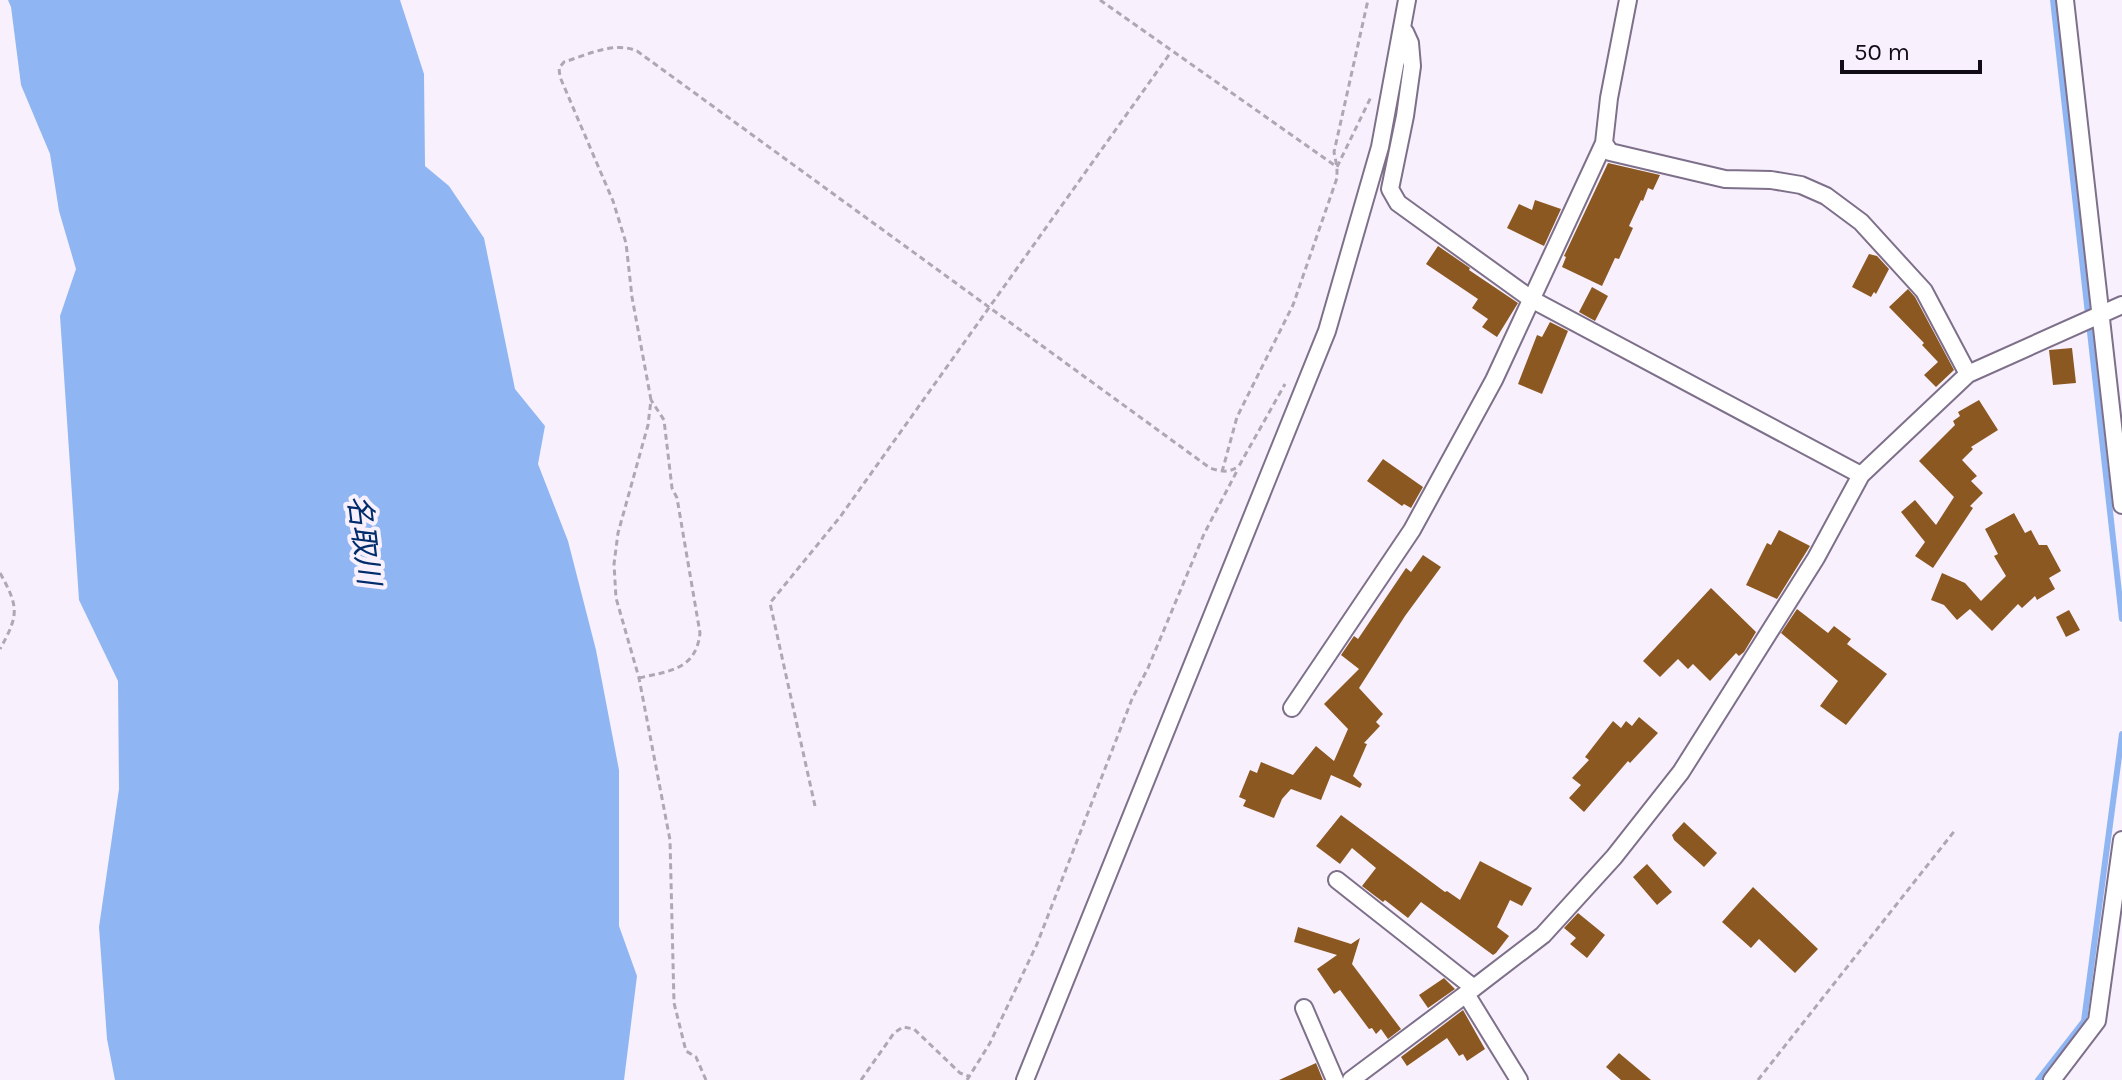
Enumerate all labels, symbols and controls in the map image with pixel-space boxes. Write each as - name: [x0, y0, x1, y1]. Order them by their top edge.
- scale bar: [1842, 24, 1980, 74]
- text: 50 m: [1854, 38, 1910, 66]
- water label: 名取川: [341, 493, 388, 590]

